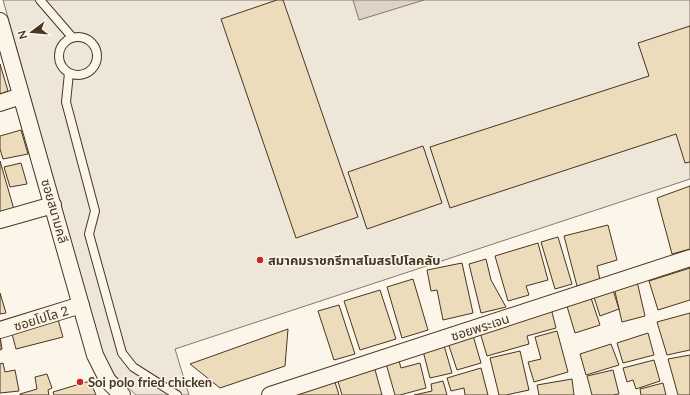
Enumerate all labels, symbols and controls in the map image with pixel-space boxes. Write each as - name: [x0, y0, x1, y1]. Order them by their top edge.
- north arrow: [12, 12, 52, 52]
- text: N: [14, 29, 29, 41]
- street label: ซอยสนามคลี: [38, 177, 72, 245]
- place label: สมาคมราชกรีฑาสโมสรโปโลคลับ: [268, 252, 441, 268]
- marker: สมาคมราชกรีฑาสโมสรโปโลคลับ: [255, 255, 265, 265]
- street label: ซอยโปโล 2: [12, 302, 70, 334]
- street label: ซอยพระเจน: [449, 310, 511, 344]
- place label: Soi polo fried chicken: [88, 374, 212, 390]
- marker: Soi polo fried chicken: [75, 377, 85, 387]

